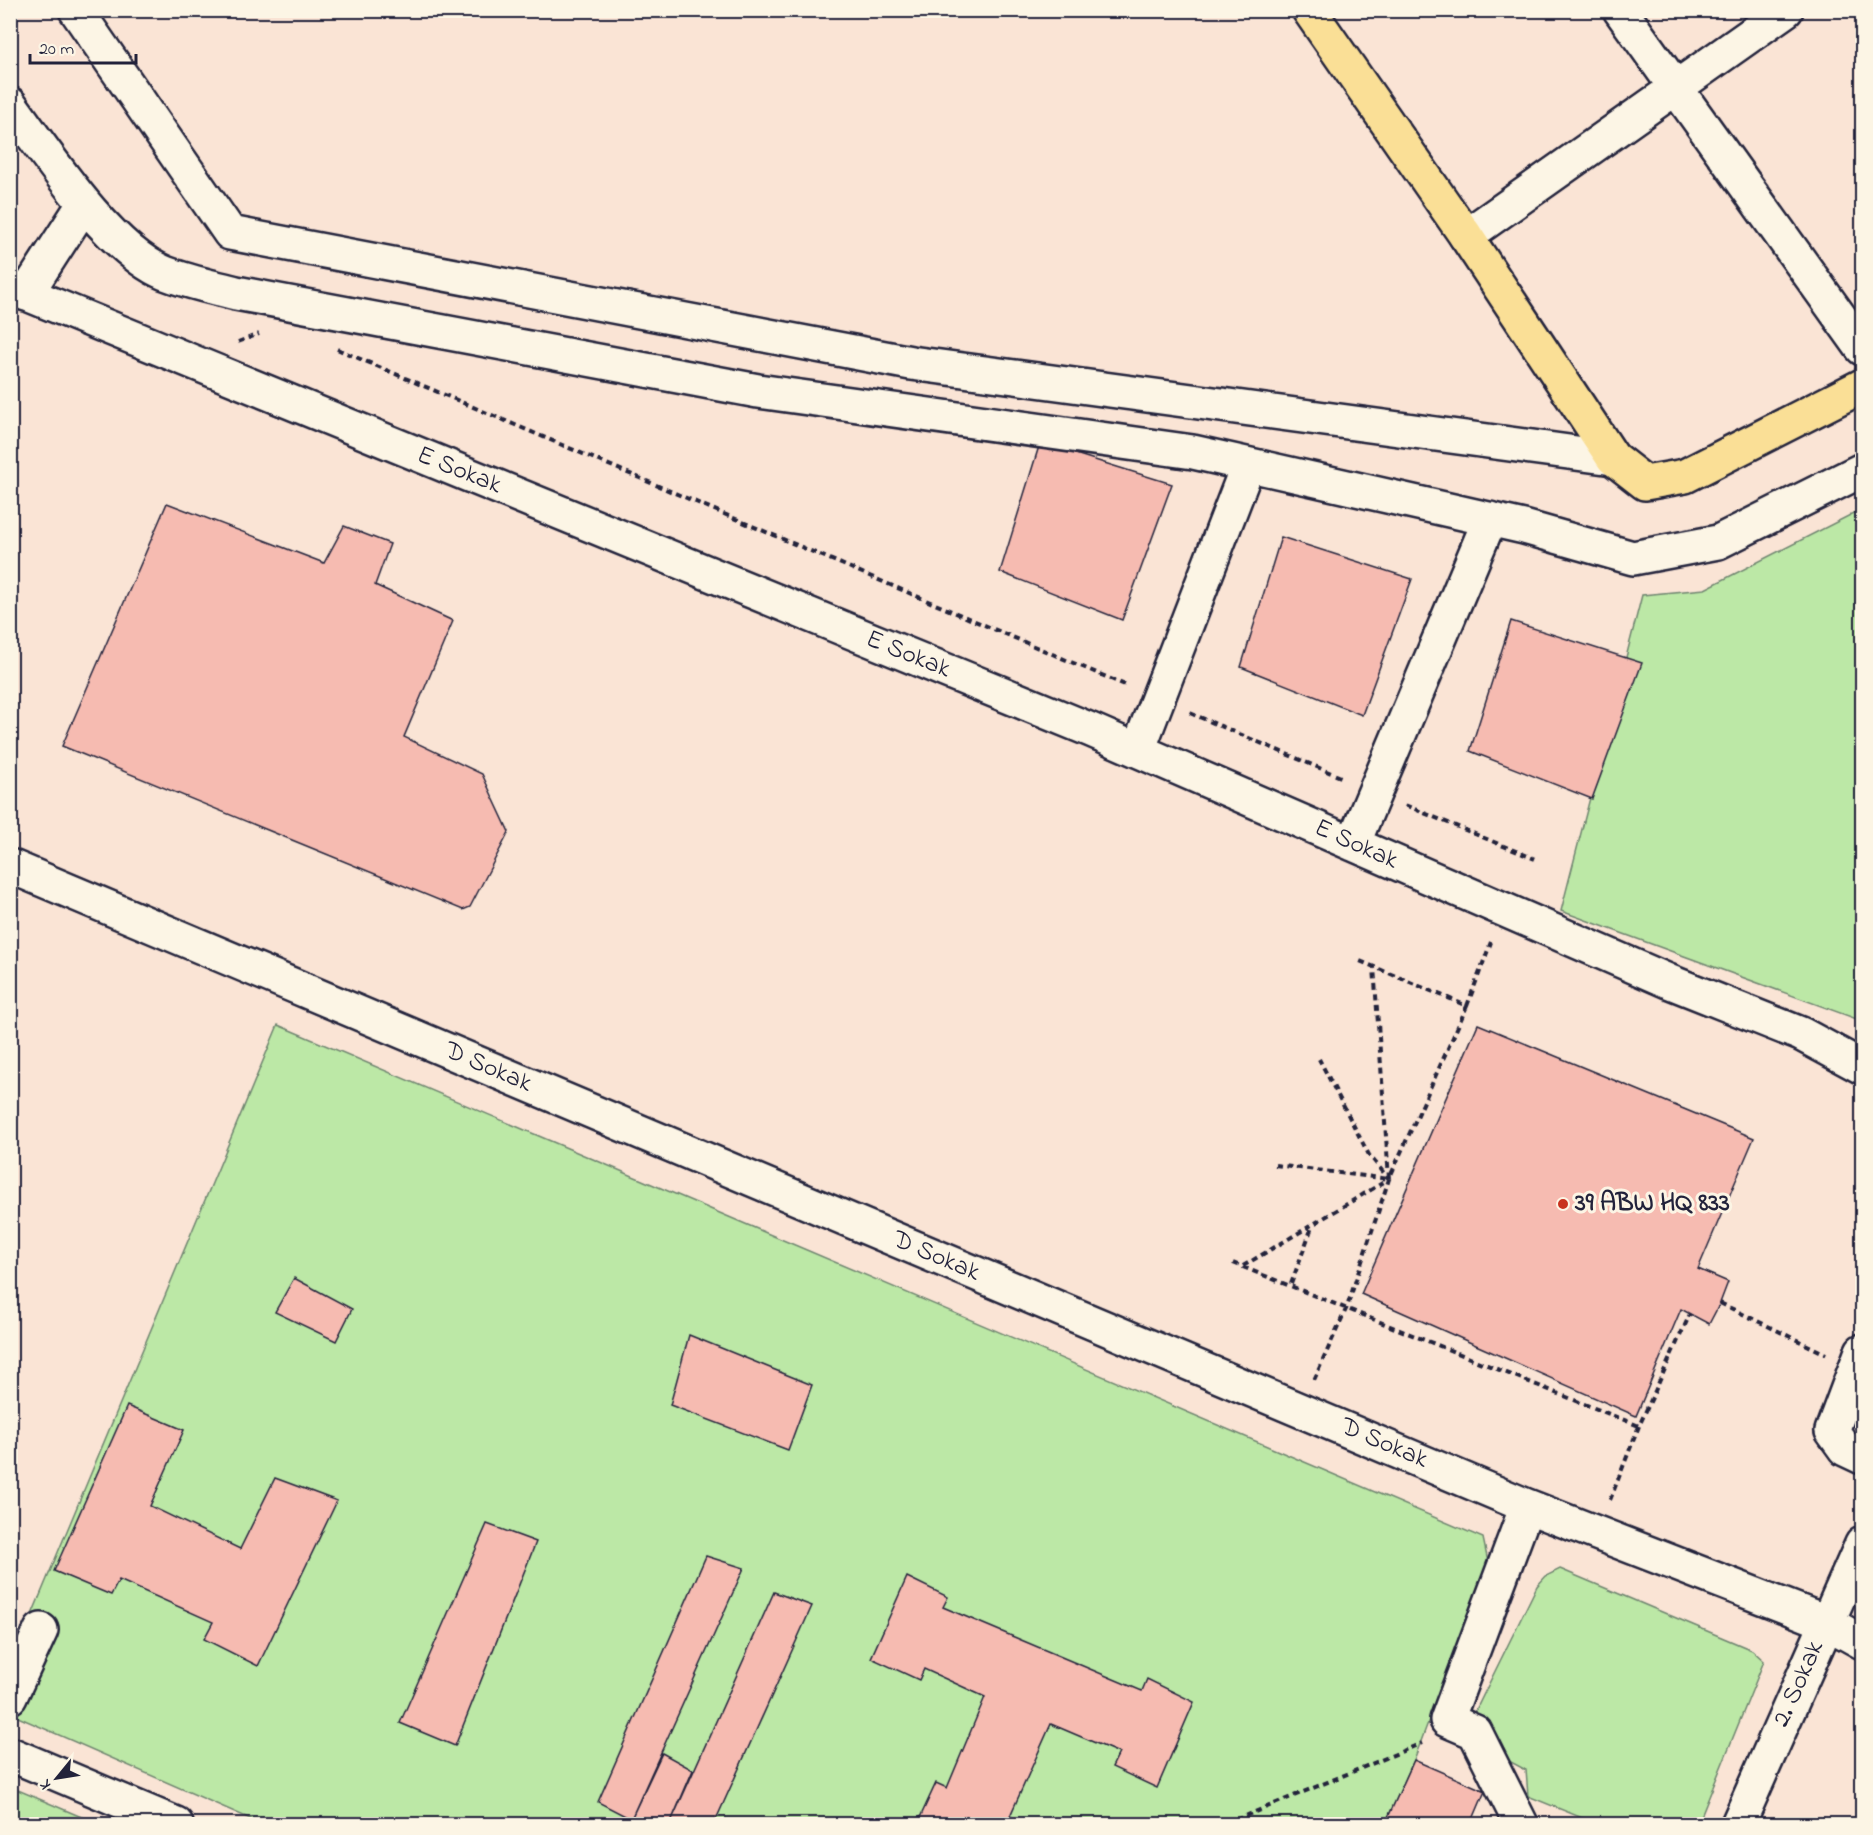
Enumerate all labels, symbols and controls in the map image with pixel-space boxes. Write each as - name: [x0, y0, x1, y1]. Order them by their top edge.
- scale bar: [30, 27, 136, 65]
- text: 20 m: [39, 37, 74, 63]
- street label: E Sokak: [411, 437, 508, 505]
- street label: E Sokak: [860, 621, 957, 689]
- street label: E Sokak: [1308, 810, 1405, 881]
- street label: D Sokak: [437, 1032, 538, 1104]
- place label: 39 ABW HQ 833: [1574, 1185, 1730, 1223]
- marker: 39 ABW HQ 833: [1556, 1197, 1570, 1211]
- street label: D Sokak: [885, 1221, 986, 1293]
- street label: D Sokak: [1333, 1408, 1434, 1480]
- street label: 2. Sokak: [1763, 1634, 1835, 1733]
- north arrow: [27, 1748, 87, 1808]
- text: K: [33, 1774, 58, 1794]

